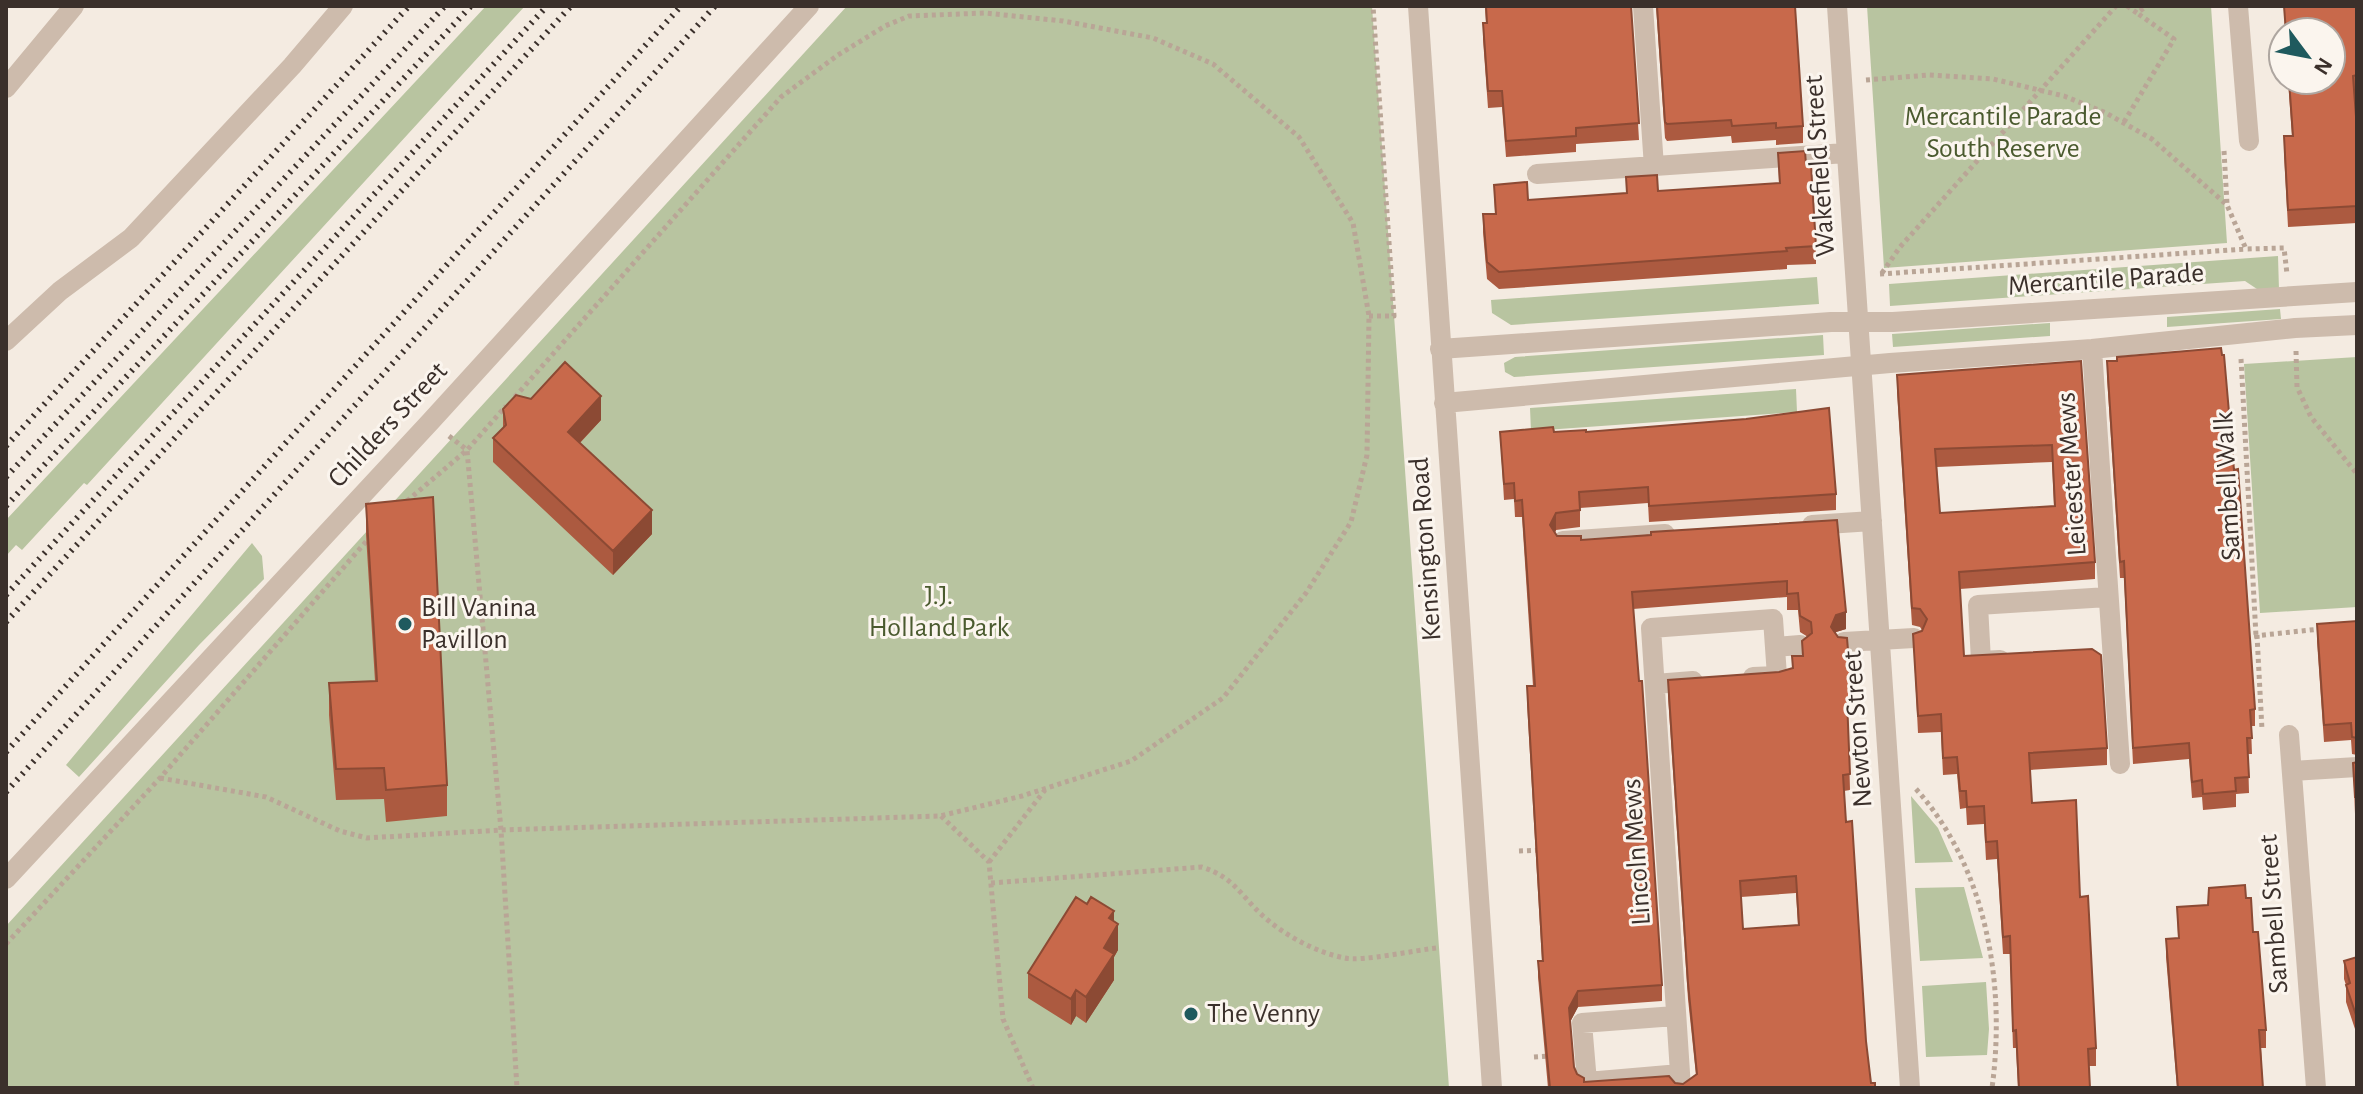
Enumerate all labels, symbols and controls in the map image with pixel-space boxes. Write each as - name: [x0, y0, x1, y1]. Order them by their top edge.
- north arrow: [2267, 16, 2347, 96]
- text: N: [2310, 54, 2336, 78]
- street label: Wakefield Street: [1800, 74, 1840, 258]
- park label: Mercantile Parade South Reserve: [1905, 103, 2101, 163]
- street label: Mercantile Parade: [2007, 259, 2205, 301]
- street label: Childers Street: [323, 357, 453, 493]
- street label: Leicester Mews: [2052, 391, 2092, 557]
- street label: Sambell Walk: [2210, 410, 2246, 561]
- street label: Kensington Road: [1406, 456, 1446, 642]
- park label: J.J. Holland Park: [869, 582, 1010, 642]
- place label: Bill Vanina Pavillon: [421, 594, 537, 654]
- marker: Bill Vanina Pavillon: [396, 615, 414, 633]
- street label: Newton Street: [1839, 649, 1877, 808]
- street label: Lincoln Mews: [1618, 778, 1656, 926]
- street label: Sambell Street: [2254, 833, 2294, 994]
- place label: The Venny: [1207, 1000, 1320, 1028]
- marker: The Venny: [1182, 1005, 1200, 1023]

